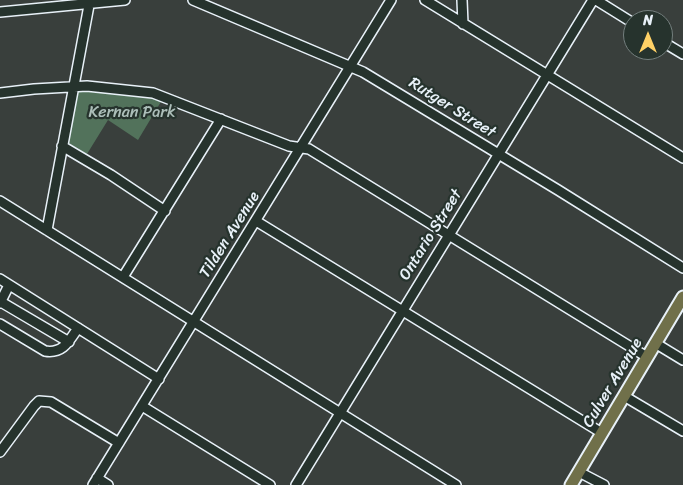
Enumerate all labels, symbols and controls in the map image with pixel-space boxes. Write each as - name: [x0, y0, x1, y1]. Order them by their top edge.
- text: N: [643, 8, 653, 33]
- north arrow: [623, 10, 673, 60]
- street label: Rutger Street: [405, 74, 499, 142]
- park label: Kernan Park: [89, 103, 175, 123]
- street label: Ontario Street: [395, 186, 467, 284]
- street label: Tilden Avenue: [196, 188, 264, 282]
- street label: Culver Avenue: [579, 335, 647, 431]

